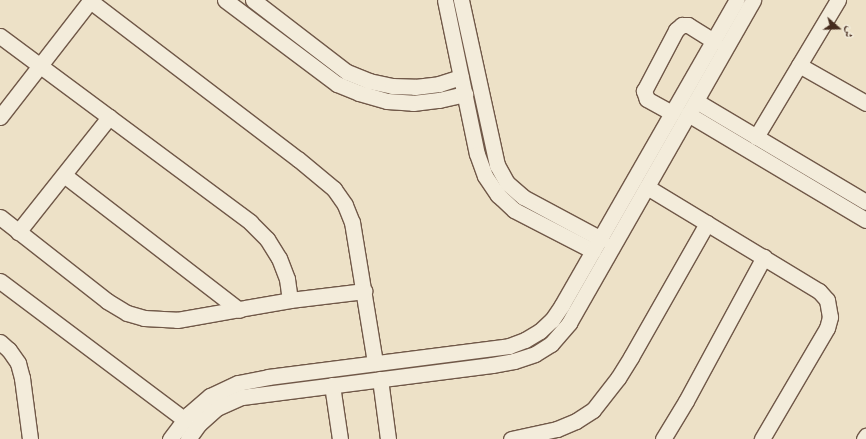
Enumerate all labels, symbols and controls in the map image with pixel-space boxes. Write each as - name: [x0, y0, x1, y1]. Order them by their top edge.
- north arrow: [818, 8, 858, 48]
- text: ش: [841, 25, 858, 40]

